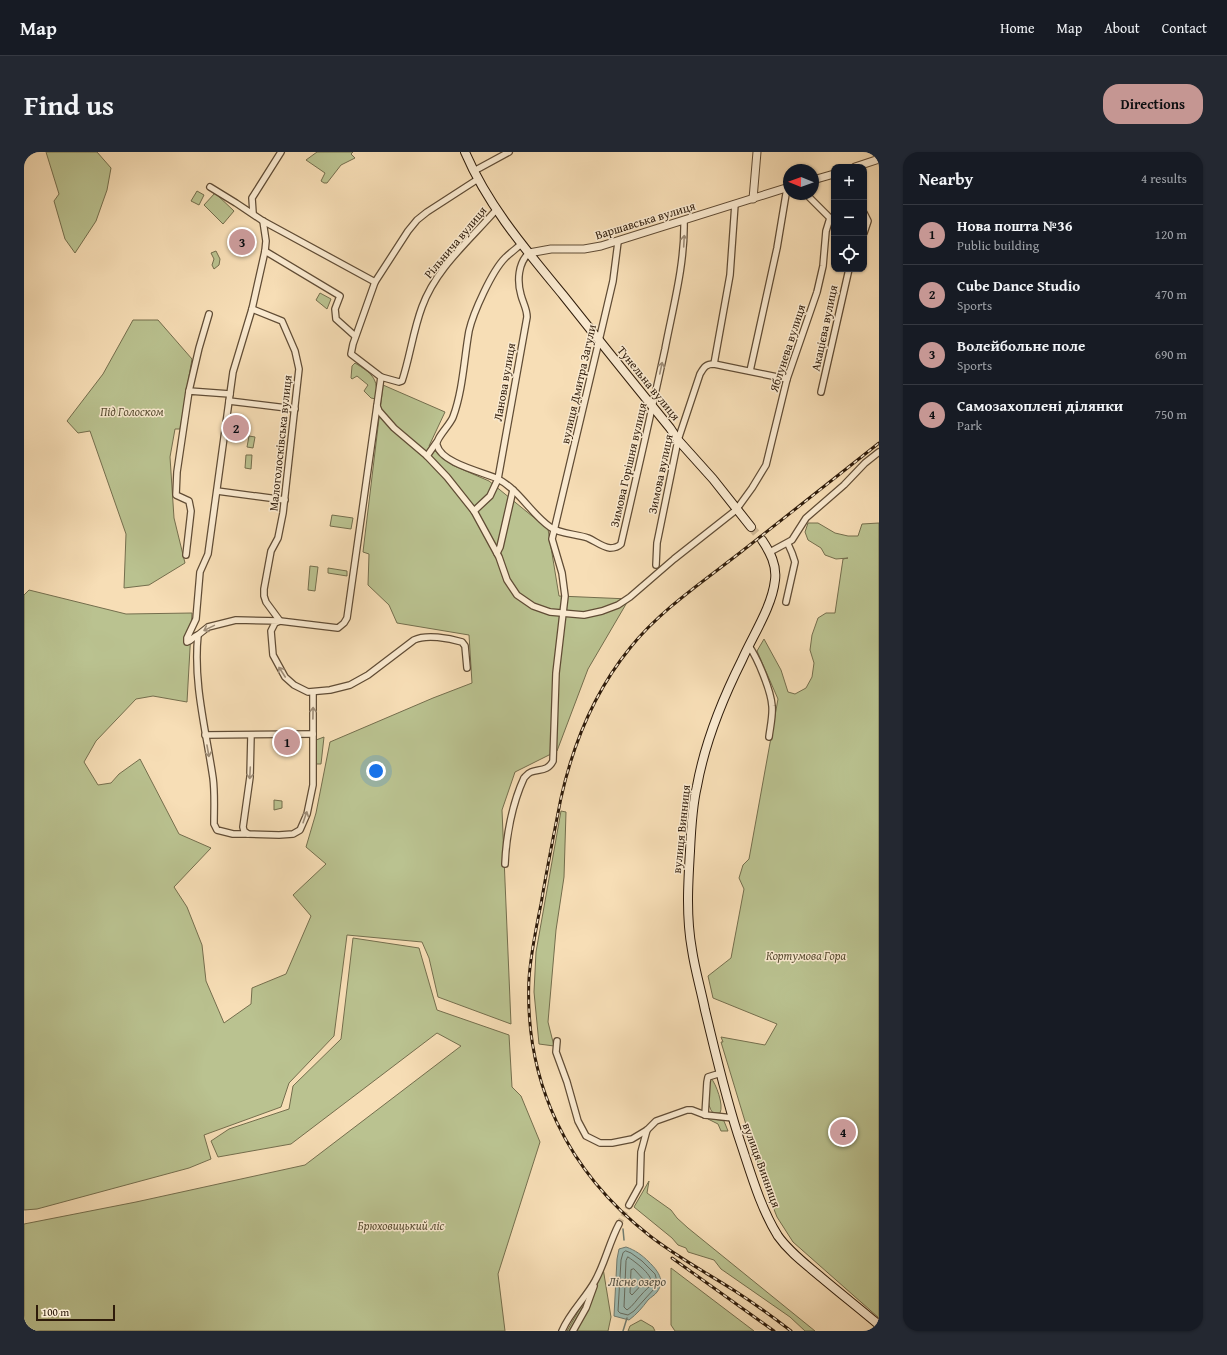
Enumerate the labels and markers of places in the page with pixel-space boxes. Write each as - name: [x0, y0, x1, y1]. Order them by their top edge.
- pin: 3: [229, 227, 255, 257]
- pin: 2: [223, 413, 249, 443]
- pin: 1: [274, 727, 300, 757]
- pin: 4: [830, 1117, 856, 1147]

